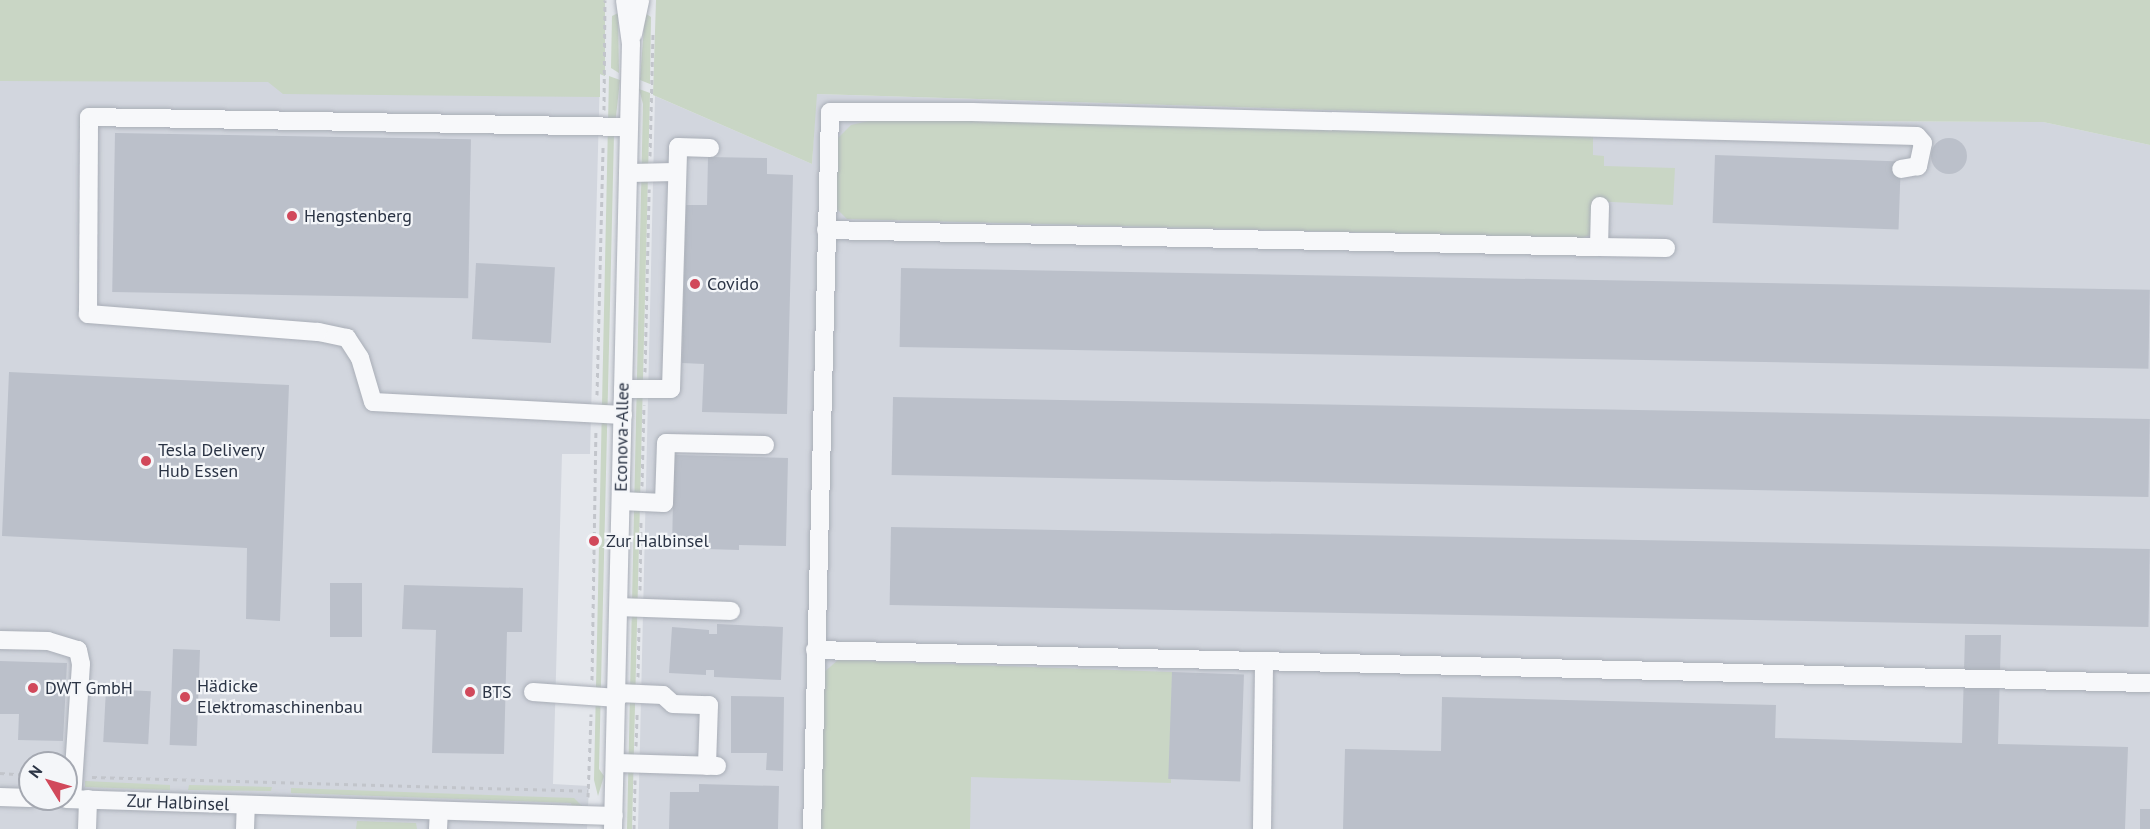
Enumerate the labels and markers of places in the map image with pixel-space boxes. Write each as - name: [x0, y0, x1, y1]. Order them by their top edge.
- place label: Hengstenberg: [304, 205, 412, 227]
- marker: Hengstenberg: [285, 209, 299, 223]
- place label: Covido: [707, 273, 759, 295]
- marker: Covido: [688, 277, 702, 291]
- place label: Tesla Delivery Hub Essen: [158, 440, 265, 482]
- marker: Tesla Delivery Hub Essen: [139, 454, 153, 468]
- place label: Zur Halbinsel: [606, 530, 709, 552]
- marker: Zur Halbinsel: [587, 534, 601, 548]
- place label: Hädicke Elektromaschinenbau: [197, 676, 363, 718]
- place label: DWT GmbH: [45, 677, 134, 699]
- marker: DWT GmbH: [26, 681, 40, 695]
- place label: BTS: [482, 681, 512, 703]
- marker: BTS: [463, 685, 477, 699]
- marker: Hädicke Elektromaschinenbau: [178, 690, 192, 704]

